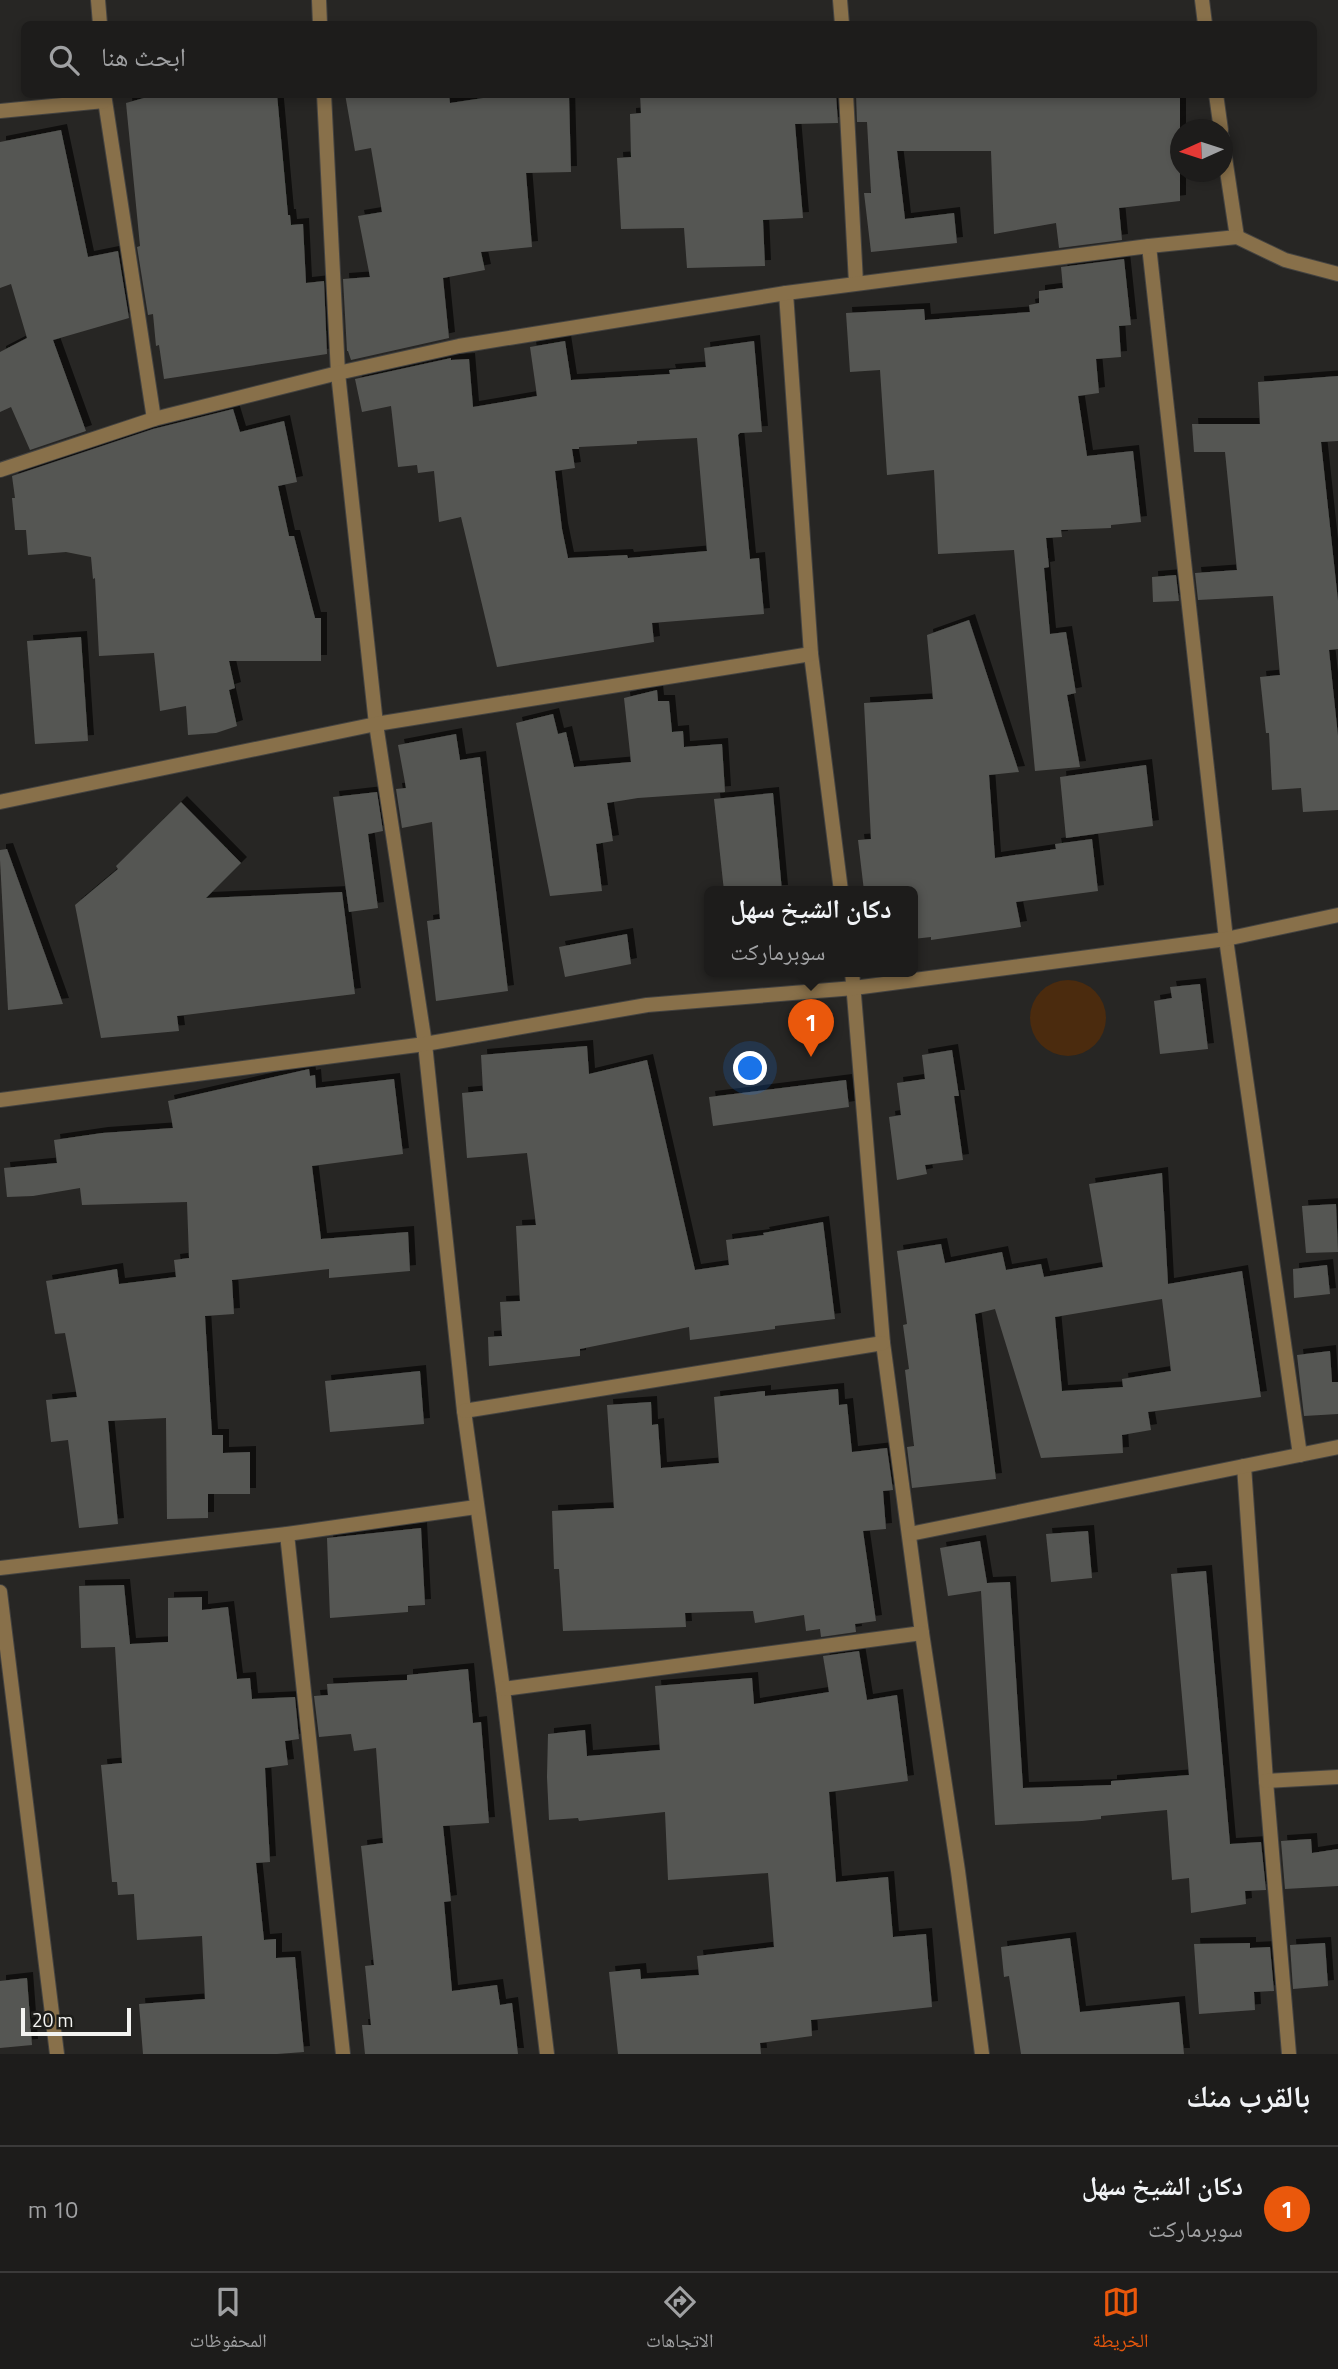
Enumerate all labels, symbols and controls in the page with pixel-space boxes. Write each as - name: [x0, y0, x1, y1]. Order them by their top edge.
- search box: [21, 21, 1317, 98]
- text: ابحث هنا: [101, 37, 186, 76]
- icon: search: [45, 41, 83, 79]
- north arrow: [1170, 119, 1233, 182]
- popup: [704, 886, 918, 977]
- text: دكان الشيخ سهل: [730, 889, 892, 928]
- text: سوبرماركت: [730, 934, 825, 969]
- pin: 1: [788, 999, 834, 1057]
- your location: [733, 1051, 767, 1085]
- scale bar: [21, 2005, 131, 2037]
- text: 20 m: [32, 2005, 73, 2034]
- text: بالقرب منك: [1186, 2073, 1310, 2119]
- text: دكان الشيخ سهل: [1082, 2166, 1243, 2205]
- text: 10 m: [28, 2192, 78, 2227]
- text: 1: [1281, 2192, 1293, 2227]
- text: سوبرماركت: [1148, 2211, 1243, 2246]
- tab: المحفوظات: [190, 2283, 267, 2359]
- tab: الاتجاهات: [646, 2283, 713, 2359]
- tab: الخريطة: [1093, 2283, 1148, 2359]

